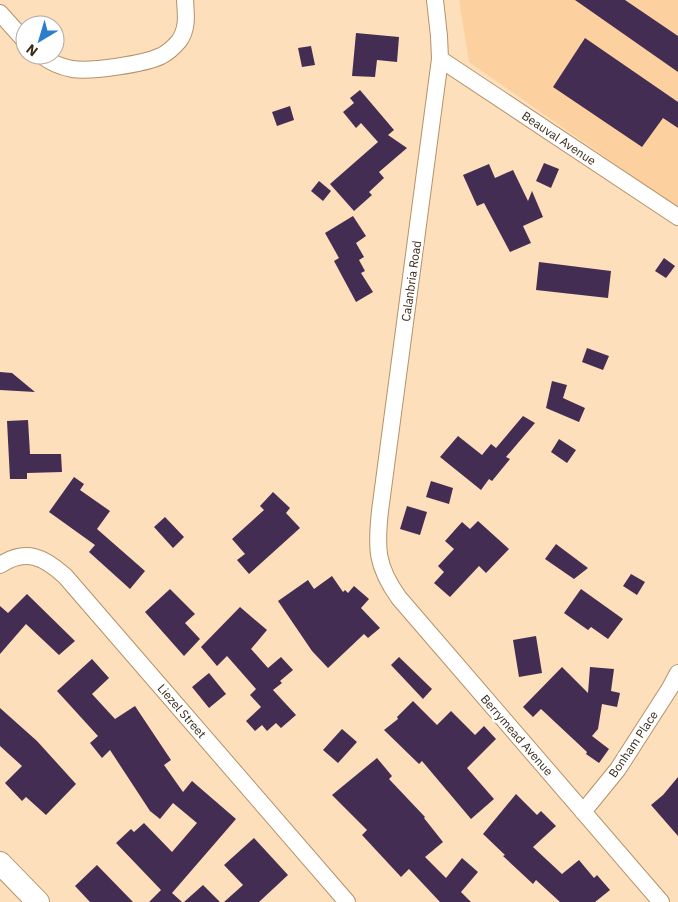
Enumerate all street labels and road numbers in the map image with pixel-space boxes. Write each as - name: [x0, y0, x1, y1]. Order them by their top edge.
- street label: Beauval Avenue: [519, 108, 599, 168]
- street label: Calanbria Road: [398, 240, 424, 322]
- street label: Liezel Street: [154, 681, 210, 741]
- street label: Berrymead Avenue: [478, 691, 557, 779]
- street label: Bonham Place: [605, 707, 661, 780]

